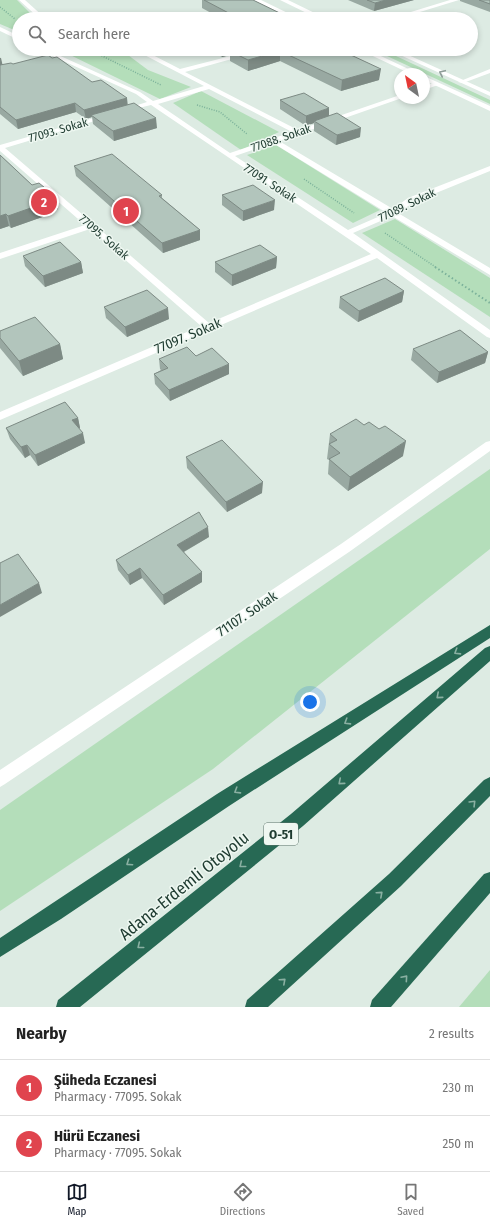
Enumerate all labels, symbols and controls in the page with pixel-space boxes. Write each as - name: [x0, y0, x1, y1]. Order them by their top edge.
- search box: [12, 12, 478, 56]
- icon: search: [26, 23, 48, 45]
- text: Search here: [58, 25, 130, 43]
- north arrow: [394, 68, 430, 104]
- one-way arrow: [438, 70, 446, 78]
- street label: 77093. Sokak: [27, 115, 90, 145]
- street label: 77088. Sokak: [249, 121, 313, 155]
- street label: 77091. Sokak: [241, 161, 300, 206]
- street label: 77089. Sokak: [376, 185, 438, 225]
- pin: 2: [31, 187, 57, 217]
- pin: 1: [113, 196, 139, 226]
- street label: 77095. Sokak: [76, 211, 132, 263]
- street label: 77097. Sokak: [152, 314, 224, 358]
- street label: 71107. Sokak: [214, 587, 281, 640]
- one-way arrow: [454, 647, 461, 655]
- your location: [300, 692, 320, 712]
- one-way arrow: [437, 692, 444, 699]
- one-way arrow: [344, 717, 351, 724]
- one-way arrow: [339, 777, 346, 784]
- one-way arrow: [235, 786, 242, 793]
- one-way arrow: [468, 800, 475, 808]
- road number: O-51: [264, 823, 298, 845]
- street label: Adana-Erdemli Otoyolu: [115, 827, 253, 945]
- one-way arrow: [126, 858, 133, 866]
- one-way arrow: [239, 860, 246, 867]
- one-way arrow: [375, 891, 383, 899]
- one-way arrow: [138, 942, 145, 949]
- one-way arrow: [400, 975, 407, 982]
- one-way arrow: [279, 979, 286, 986]
- text: Nearby: [16, 1023, 67, 1044]
- text: 2 results: [429, 1026, 474, 1041]
- text: Şüheda Eczanesi: [54, 1071, 157, 1089]
- text: 1: [26, 1080, 32, 1095]
- text: 230 m: [443, 1080, 474, 1095]
- text: Pharmacy · 77095. Sokak: [54, 1089, 182, 1104]
- text: Hürü Eczanesi: [54, 1127, 140, 1145]
- text: 2: [26, 1136, 32, 1151]
- text: 250 m: [442, 1136, 474, 1151]
- text: Pharmacy · 77095. Sokak: [54, 1145, 182, 1160]
- tab: Map: [66, 1181, 88, 1218]
- tab: Directions: [220, 1181, 265, 1218]
- tab: Saved: [397, 1181, 424, 1218]

